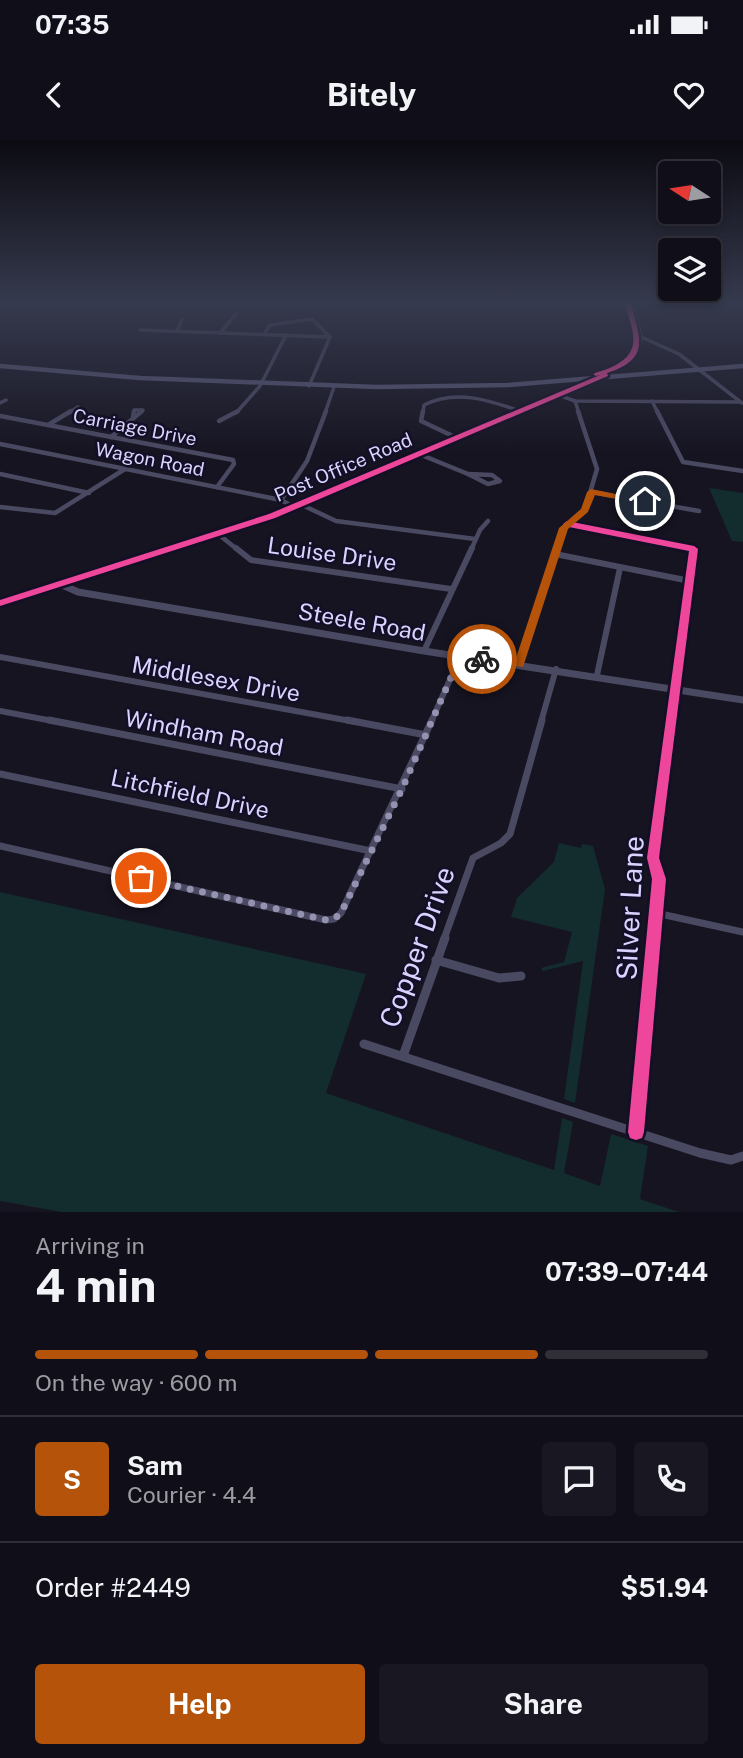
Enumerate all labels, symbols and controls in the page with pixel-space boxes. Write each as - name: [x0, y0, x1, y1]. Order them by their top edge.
- text: 07:35: [35, 9, 109, 40]
- icon: back: [35, 76, 73, 114]
- text: Bitely: [327, 76, 416, 113]
- icon: heart: [670, 76, 708, 114]
- north arrow: [658, 161, 721, 224]
- map controls: [658, 161, 721, 301]
- button: layers: [658, 238, 721, 301]
- street label: Carriage Drive: [71, 404, 199, 450]
- street label: Post Office Road: [271, 428, 415, 506]
- street label: Wagon Road: [94, 438, 206, 480]
- pin: [615, 471, 675, 531]
- icon: home: [626, 482, 664, 520]
- street label: Louise Drive: [266, 531, 398, 576]
- street label: Steele Road: [296, 597, 428, 646]
- courier: [447, 624, 517, 694]
- icon: bike: [463, 640, 501, 678]
- street label: Middlesex Drive: [130, 650, 302, 707]
- street label: Windham Road: [123, 704, 286, 761]
- street label: Litchfield Drive: [108, 764, 272, 823]
- street label: Silver Lane: [609, 835, 650, 981]
- pin: [111, 848, 171, 908]
- icon: bag: [122, 859, 160, 897]
- street label: Copper Drive: [372, 862, 461, 1032]
- text: Arriving in: [35, 1232, 145, 1259]
- text: 07:39–07:44: [545, 1256, 708, 1287]
- text: 4 min: [35, 1258, 156, 1312]
- text: On the way · 600 m: [35, 1369, 237, 1396]
- button: chat: [542, 1442, 616, 1516]
- button: phone: [634, 1442, 708, 1516]
- text: Sam: [127, 1450, 183, 1481]
- text: S: [63, 1464, 81, 1495]
- text: Courier · 4.4: [127, 1481, 256, 1508]
- text: Order #2449: [35, 1572, 191, 1603]
- text: $51.94: [621, 1572, 708, 1603]
- button: Help: [35, 1664, 365, 1744]
- button: Share: [379, 1664, 708, 1744]

